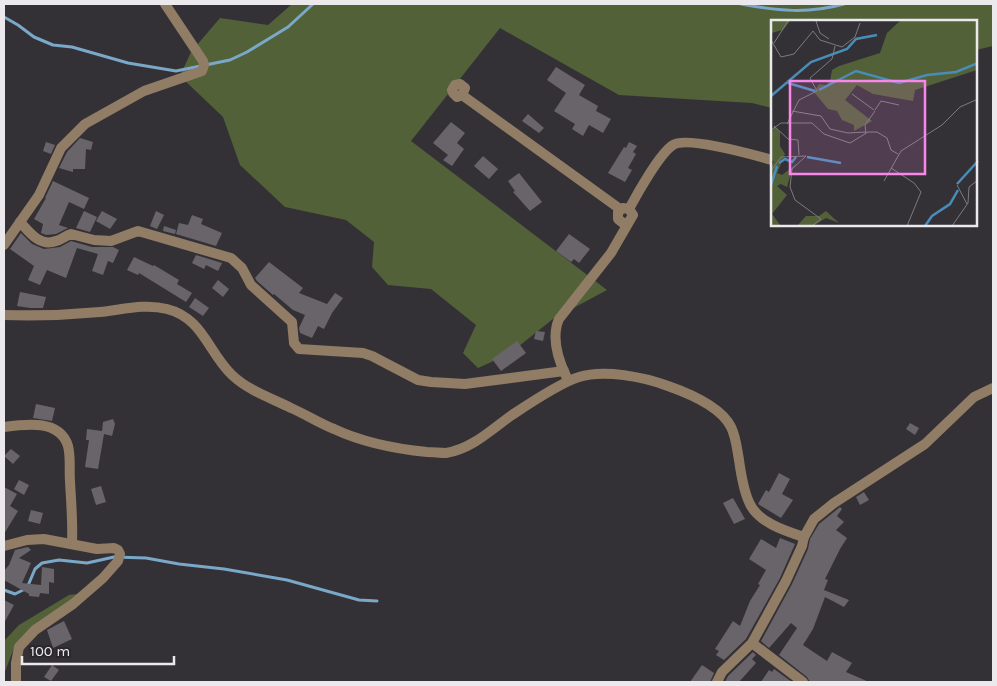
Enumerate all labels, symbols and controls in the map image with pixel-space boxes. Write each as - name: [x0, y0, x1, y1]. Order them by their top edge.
- inset map: [771, 20, 977, 226]
- scale bar: [22, 634, 175, 666]
- text: 100 m: [30, 642, 70, 660]

